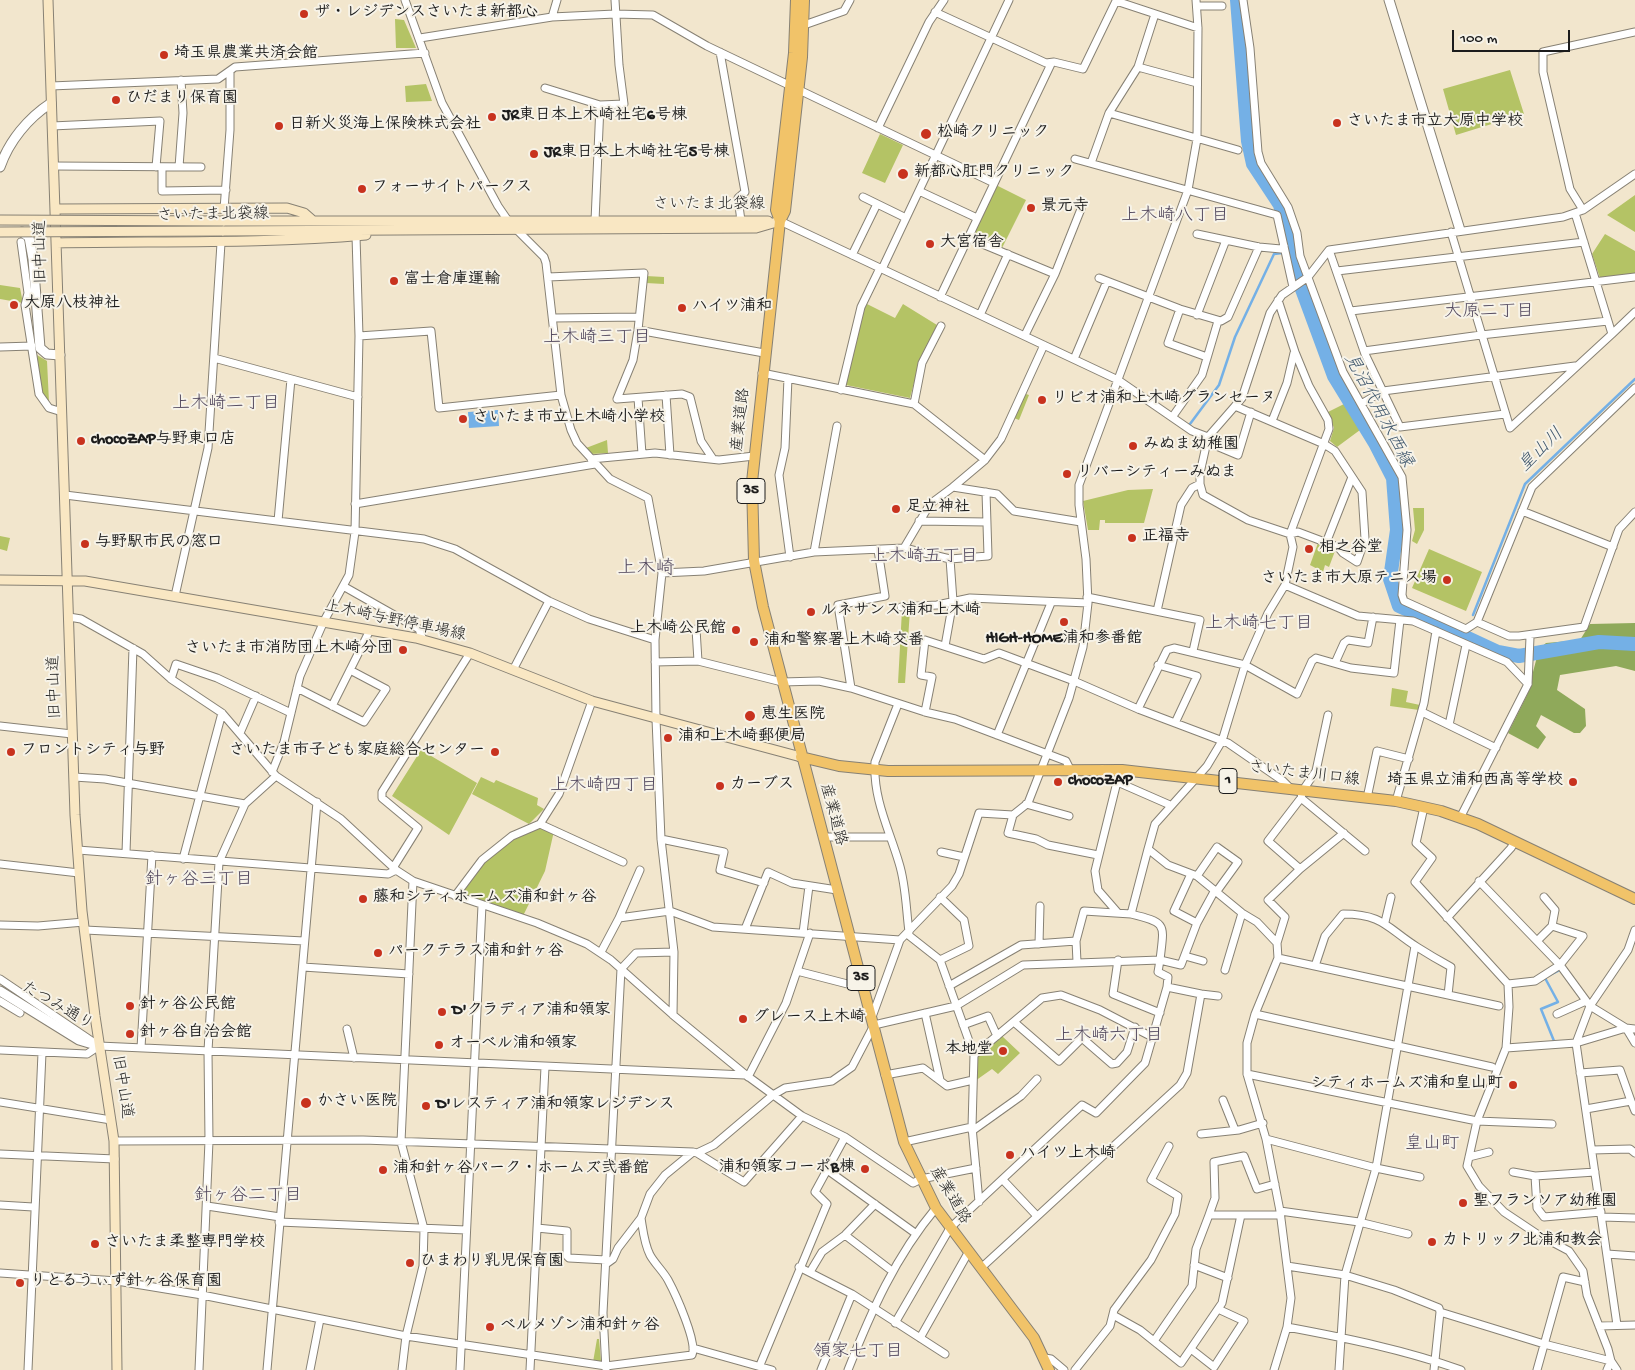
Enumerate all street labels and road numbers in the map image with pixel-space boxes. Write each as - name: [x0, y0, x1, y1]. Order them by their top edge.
- street label: さいたま北袋線: [653, 196, 765, 216]
- street label: さいたま北袋線: [157, 205, 269, 227]
- street label: 旧中山道: [32, 220, 52, 284]
- street label: 産業道路: [729, 387, 755, 453]
- road number: 35: [737, 478, 765, 504]
- street label: 上木崎与野停車場線: [323, 598, 467, 646]
- street label: 旧中山道: [45, 655, 67, 719]
- street label: さいたま川口線: [1247, 759, 1361, 791]
- road number: 1: [1219, 768, 1237, 794]
- street label: 産業道路: [814, 782, 850, 848]
- road number: 35: [847, 966, 875, 990]
- street label: たつみ通り: [18, 979, 96, 1035]
- street label: 旧中山道: [107, 1054, 135, 1120]
- street label: 産業道路: [924, 1164, 974, 1228]

